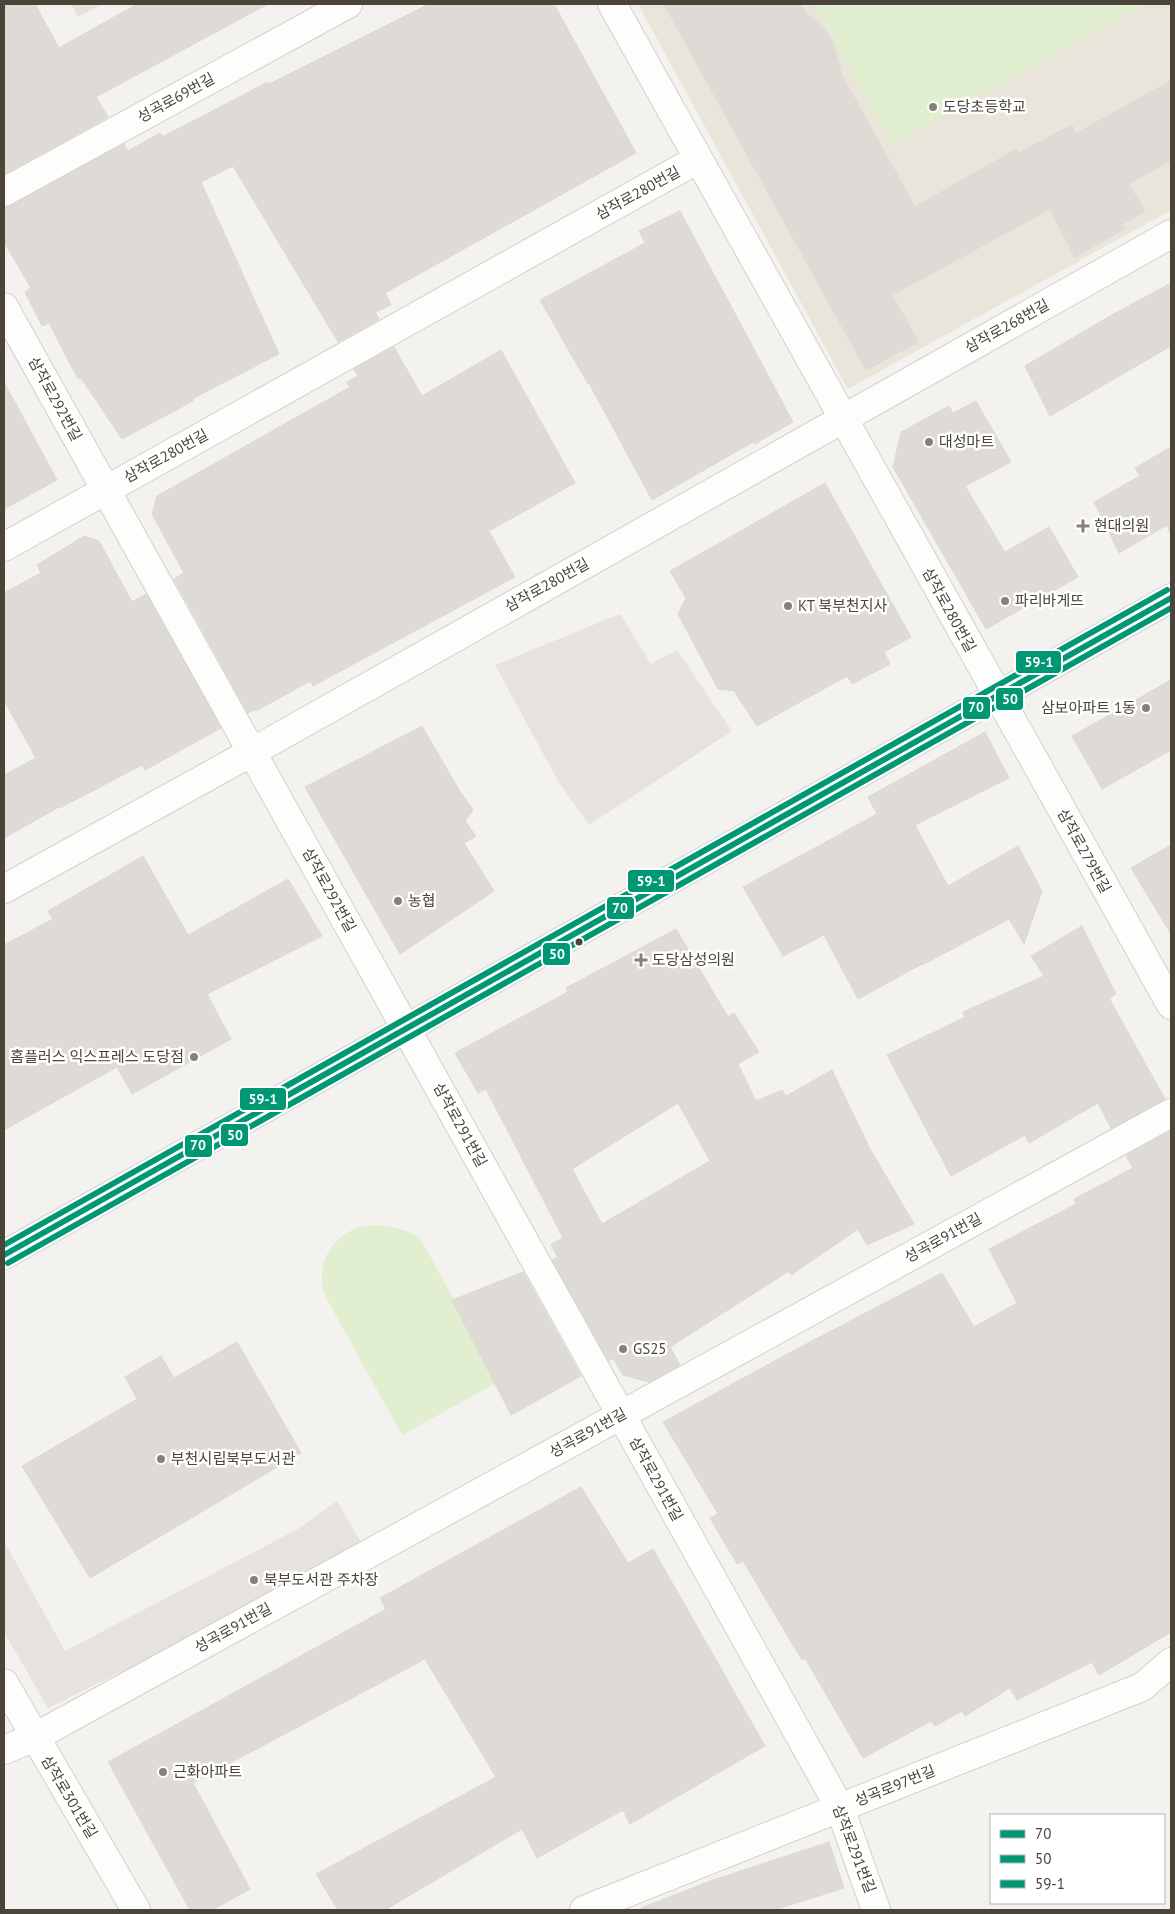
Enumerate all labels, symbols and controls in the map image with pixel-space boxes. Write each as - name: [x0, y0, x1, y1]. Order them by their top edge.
- street label: 성곡로69번길: [134, 69, 218, 127]
- place label: 도당초등학교: [943, 97, 1026, 116]
- marker: 도당초등학교: [927, 101, 939, 113]
- street label: 삼작로280번길: [592, 162, 683, 224]
- street label: 삼작로268번길: [961, 295, 1052, 357]
- street label: 삼작로292번길: [24, 353, 86, 444]
- street label: 삼작로280번길: [120, 425, 211, 487]
- place label: 대성마트: [939, 432, 994, 451]
- marker: 대성마트: [923, 436, 935, 448]
- place label: 현대의원: [1094, 516, 1149, 535]
- marker: 현대의원: [1076, 519, 1090, 533]
- street label: 삼작로280번길: [501, 554, 592, 616]
- street label: 삼작로280번길: [918, 564, 980, 655]
- place label: 파리바게뜨: [1015, 591, 1084, 610]
- marker: 파리바게뜨: [999, 595, 1011, 607]
- place label: KT 북부천지사: [798, 596, 888, 615]
- marker: KT 북부천지사: [782, 600, 794, 612]
- line badge: 59-1: [1015, 650, 1062, 674]
- text: 59-1: [1025, 653, 1053, 671]
- line badge: 50: [995, 687, 1024, 711]
- text: 50: [1002, 690, 1018, 708]
- line badge: 70: [962, 696, 991, 720]
- text: 70: [968, 698, 984, 716]
- place label: 삼보아파트 1동: [1041, 698, 1136, 717]
- marker: 삼보아파트 1동: [1140, 702, 1152, 714]
- street label: 삼작로279번길: [1053, 805, 1115, 896]
- street label: 삼작로292번길: [298, 844, 360, 935]
- line badge: 59-1: [627, 869, 675, 893]
- text: 59-1: [637, 872, 665, 890]
- place label: 농협: [408, 891, 436, 910]
- marker: 농협: [392, 895, 404, 907]
- line badge: 70: [606, 896, 635, 920]
- text: 70: [612, 899, 628, 917]
- unlabelled marker: [574, 937, 584, 947]
- line badge: 50: [542, 942, 571, 966]
- text: 50: [549, 945, 565, 963]
- place label: 도당삼성의원: [652, 950, 735, 969]
- marker: 도당삼성의원: [634, 953, 648, 967]
- place label: 홈플러스 익스프레스 도당점: [10, 1047, 184, 1066]
- marker: 홈플러스 익스프레스 도당점: [188, 1051, 200, 1063]
- street label: 삼작로291번길: [429, 1079, 491, 1170]
- line badge: 59-1: [239, 1087, 287, 1111]
- text: 59-1: [249, 1090, 277, 1108]
- line badge: 50: [220, 1123, 249, 1147]
- text: 50: [227, 1126, 243, 1144]
- line badge: 70: [184, 1134, 213, 1158]
- text: 70: [190, 1136, 206, 1154]
- street label: 성곡로91번길: [901, 1209, 985, 1267]
- place label: GS25: [633, 1339, 667, 1358]
- marker: GS25: [617, 1343, 629, 1355]
- street label: 성곡로91번길: [546, 1404, 630, 1462]
- street label: 삼작로291번길: [625, 1433, 687, 1524]
- place label: 부천시립북부도서관: [171, 1449, 295, 1468]
- marker: 부천시립북부도서관: [155, 1453, 167, 1465]
- place label: 북부도서관 주차장: [264, 1570, 379, 1589]
- marker: 북부도서관 주차장: [248, 1574, 260, 1586]
- street label: 성곡로91번길: [191, 1599, 275, 1657]
- street label: 삼작로301번길: [37, 1752, 102, 1842]
- street label: 성곡로97번길: [852, 1761, 938, 1810]
- place label: 근화아파트: [173, 1762, 242, 1781]
- marker: 근화아파트: [157, 1766, 169, 1778]
- street label: 삼작로291번길: [829, 1802, 880, 1896]
- legend: [990, 1814, 1165, 1904]
- text: 70: [1035, 1824, 1051, 1843]
- text: 50: [1035, 1849, 1051, 1868]
- text: 59-1: [1035, 1874, 1065, 1893]

